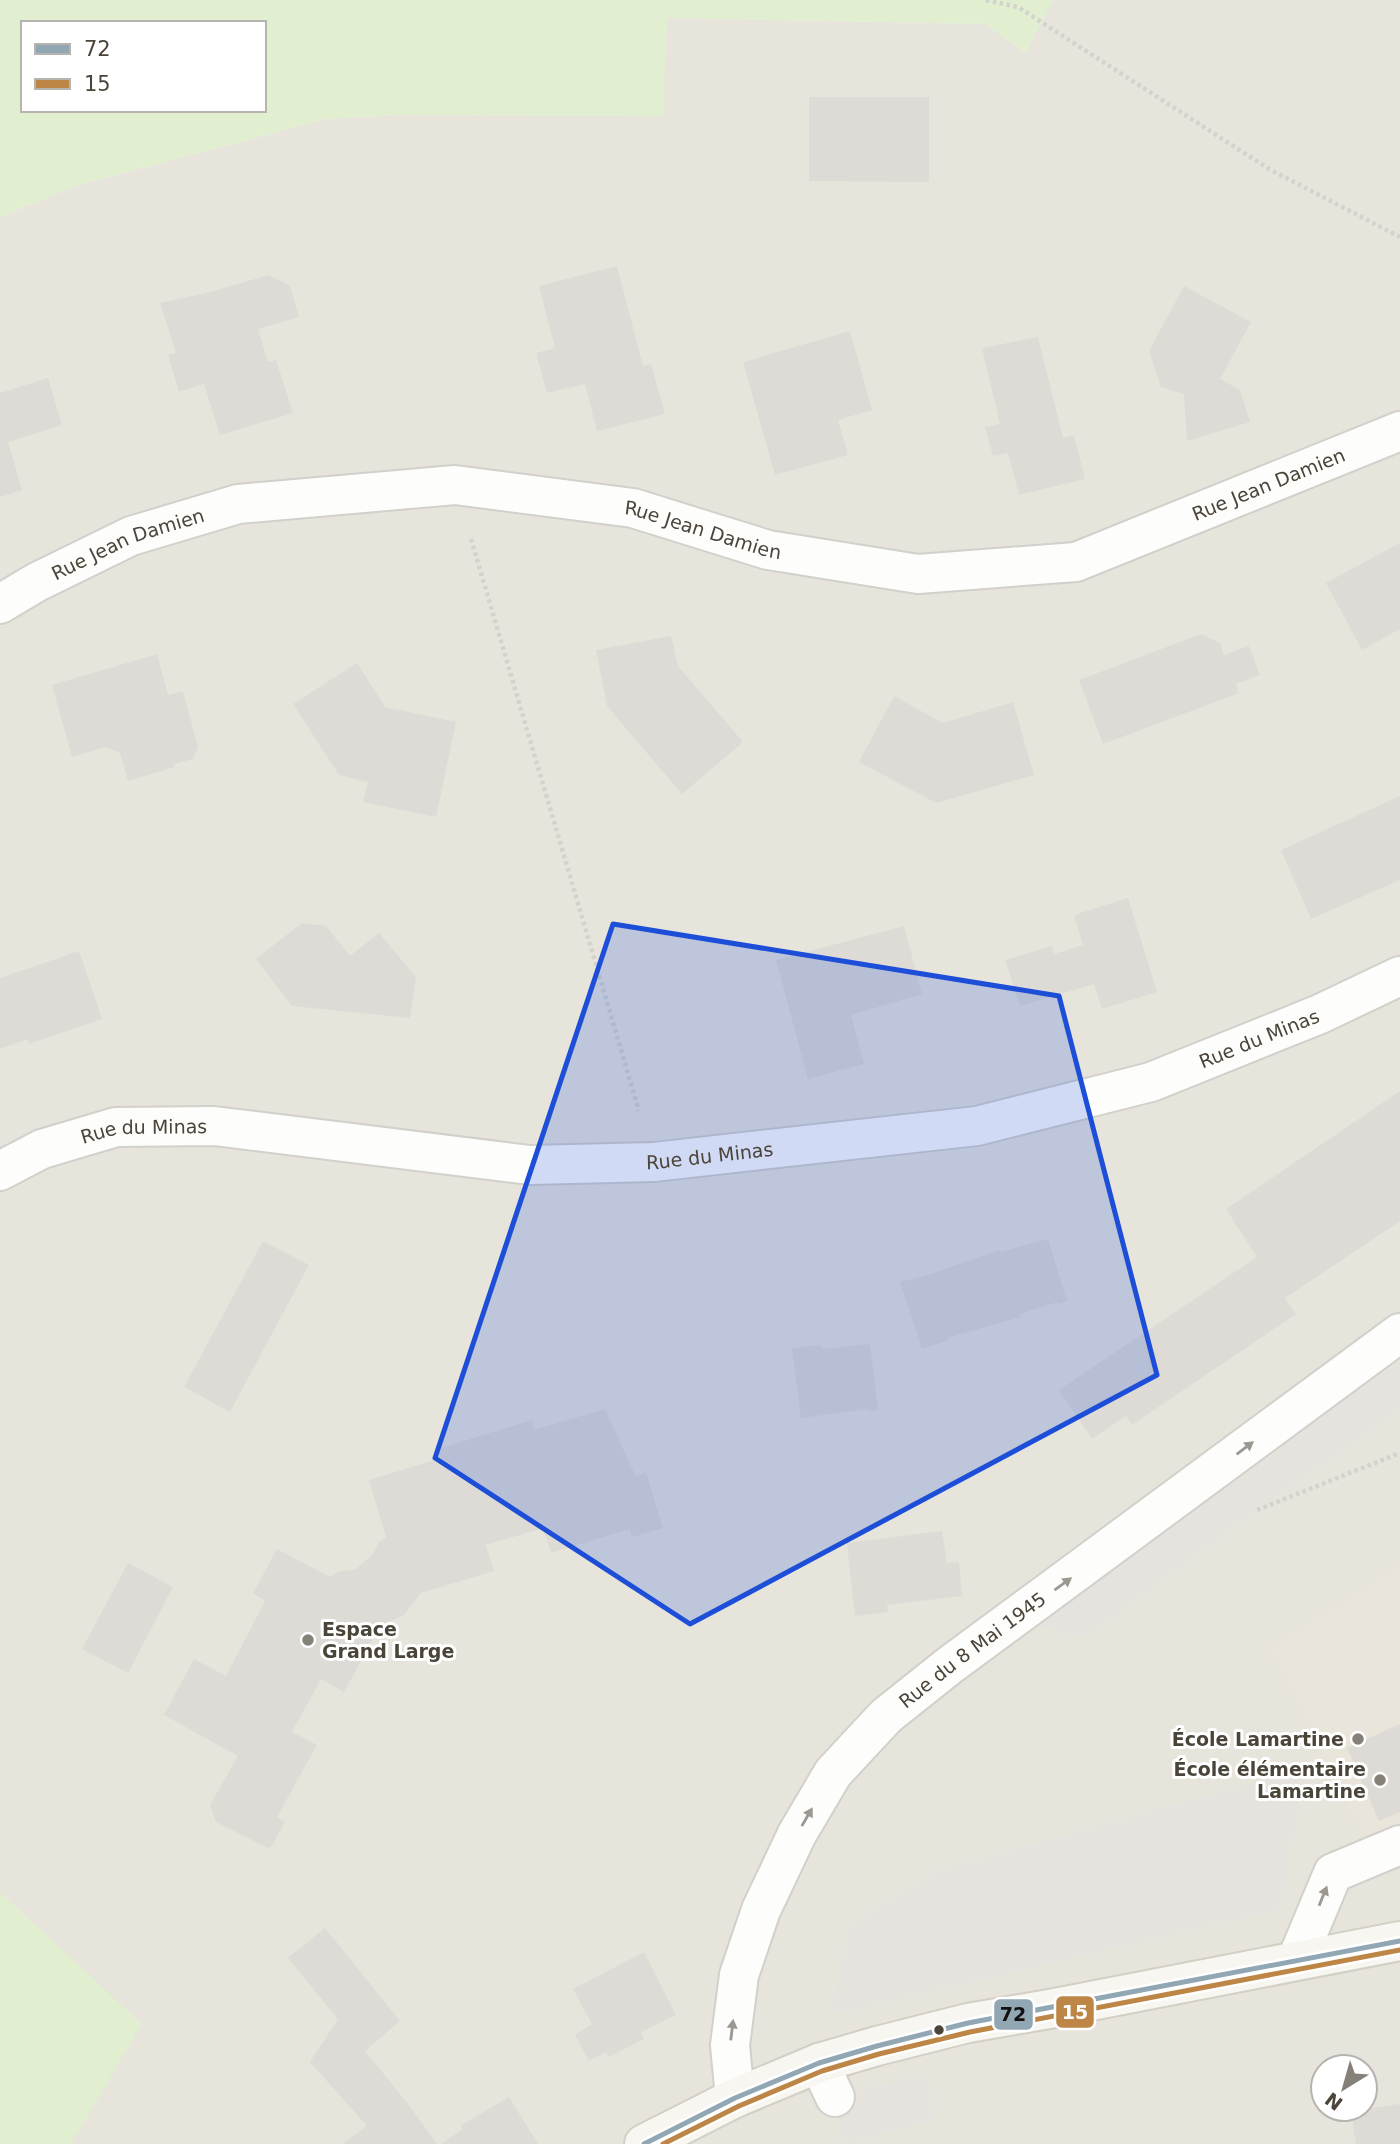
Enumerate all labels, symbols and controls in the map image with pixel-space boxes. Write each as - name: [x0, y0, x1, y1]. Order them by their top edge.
- legend: [21, 21, 266, 112]
- text: 72: [84, 37, 111, 61]
- text: 15: [84, 72, 111, 96]
- street label: Rue Jean Damien: [1189, 443, 1348, 525]
- street label: Rue Jean Damien: [623, 496, 783, 563]
- street label: Rue Jean Damien: [48, 504, 207, 584]
- street label: Rue du Minas: [1196, 1005, 1322, 1073]
- street label: Rue du Minas: [78, 1115, 207, 1148]
- street label: Rue du Minas: [646, 1138, 774, 1173]
- one-way arrow: [1236, 1441, 1254, 1455]
- one-way arrow: [1054, 1577, 1072, 1591]
- street label: Rue du 8 Mai 1945: [895, 1587, 1050, 1712]
- place label: Espace Grand Large: [322, 1618, 454, 1662]
- marker: Espace Grand Large: [300, 1632, 316, 1648]
- place label: École Lamartine: [1172, 1728, 1344, 1750]
- marker: École Lamartine: [1350, 1731, 1366, 1747]
- place label: École élémentaire Lamartine: [1174, 1758, 1366, 1802]
- marker: École élémentaire Lamartine: [1372, 1772, 1388, 1788]
- one-way arrow: [801, 1808, 813, 1827]
- one-way arrow: [1318, 1886, 1329, 1907]
- line badge: 15: [1055, 1995, 1095, 2029]
- line badge: 72: [993, 1998, 1034, 2031]
- text: 15: [1062, 2001, 1088, 2023]
- text: 72: [1000, 2003, 1026, 2025]
- one-way arrow: [727, 2019, 738, 2041]
- unlabelled marker: [932, 2023, 946, 2037]
- north arrow: [1309, 2053, 1379, 2123]
- text: N: [1321, 2088, 1347, 2115]

